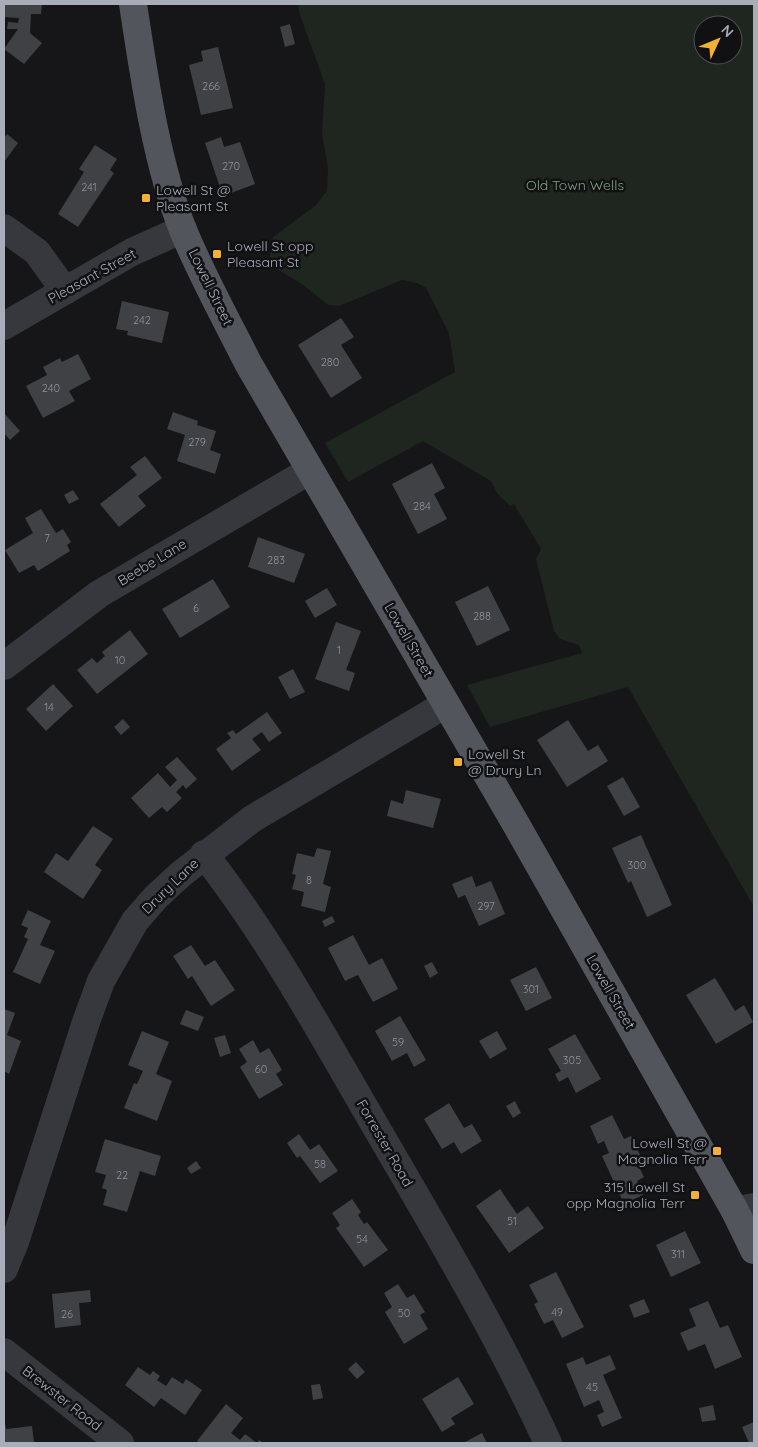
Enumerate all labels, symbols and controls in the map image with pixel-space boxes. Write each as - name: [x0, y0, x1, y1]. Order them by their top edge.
- north arrow: [693, 15, 743, 65]
- text: N: [717, 21, 737, 41]
- house number: 266: [202, 79, 220, 93]
- house number: 270: [222, 159, 240, 173]
- park label: Old Town Wells: [526, 176, 624, 194]
- house number: 241: [81, 180, 97, 194]
- place label: Lowell St @ Pleasant St: [156, 181, 231, 215]
- marker: Lowell St @ Pleasant St: [140, 192, 152, 204]
- place label: Lowell St opp Pleasant St: [227, 237, 313, 271]
- street label: Pleasant Street: [45, 244, 139, 308]
- street label: Lowell Street: [185, 246, 237, 328]
- marker: Lowell St opp Pleasant St: [211, 248, 223, 260]
- house number: 242: [133, 313, 151, 327]
- house number: 280: [321, 355, 339, 369]
- house number: 240: [42, 381, 60, 395]
- house number: 279: [188, 435, 206, 449]
- house number: 284: [413, 499, 431, 513]
- house number: 7: [44, 531, 50, 545]
- street label: Beebe Lane: [114, 534, 190, 590]
- house number: 283: [267, 553, 285, 567]
- street label: Lowell Street: [380, 600, 438, 681]
- house number: 6: [193, 601, 199, 615]
- house number: 288: [473, 609, 491, 623]
- house number: 1: [337, 643, 341, 657]
- house number: 10: [115, 653, 125, 667]
- house number: 14: [44, 700, 54, 714]
- place label: Lowell St @ Drury Ln: [468, 745, 542, 779]
- marker: Lowell St @ Drury Ln: [452, 756, 464, 768]
- street label: Drury Lane: [138, 854, 202, 918]
- house number: 300: [628, 858, 646, 872]
- house number: 8: [306, 873, 312, 887]
- house number: 297: [477, 899, 495, 913]
- street label: Lowell Street: [582, 952, 640, 1033]
- house number: 301: [523, 982, 539, 996]
- house number: 59: [392, 1035, 404, 1049]
- house number: 305: [563, 1053, 581, 1067]
- house number: 60: [255, 1062, 267, 1076]
- street label: Forrester Road: [353, 1096, 417, 1190]
- place label: Lowell St @ Magnolia Terr: [618, 1134, 708, 1168]
- marker: Lowell St @ Magnolia Terr: [711, 1145, 723, 1157]
- house number: 58: [314, 1157, 326, 1171]
- house number: 22: [116, 1168, 128, 1182]
- place label: 315 Lowell St opp Magnolia Terr: [566, 1178, 686, 1212]
- marker: 315 Lowell St opp Magnolia Terr: [689, 1189, 701, 1201]
- house number: 51: [507, 1214, 517, 1228]
- house number: 54: [356, 1232, 368, 1246]
- house number: 311: [671, 1247, 685, 1261]
- house number: 49: [551, 1305, 563, 1319]
- house number: 50: [398, 1306, 410, 1320]
- house number: 26: [61, 1307, 73, 1321]
- street label: Brewster Road: [19, 1361, 105, 1435]
- house number: 45: [586, 1380, 598, 1394]

